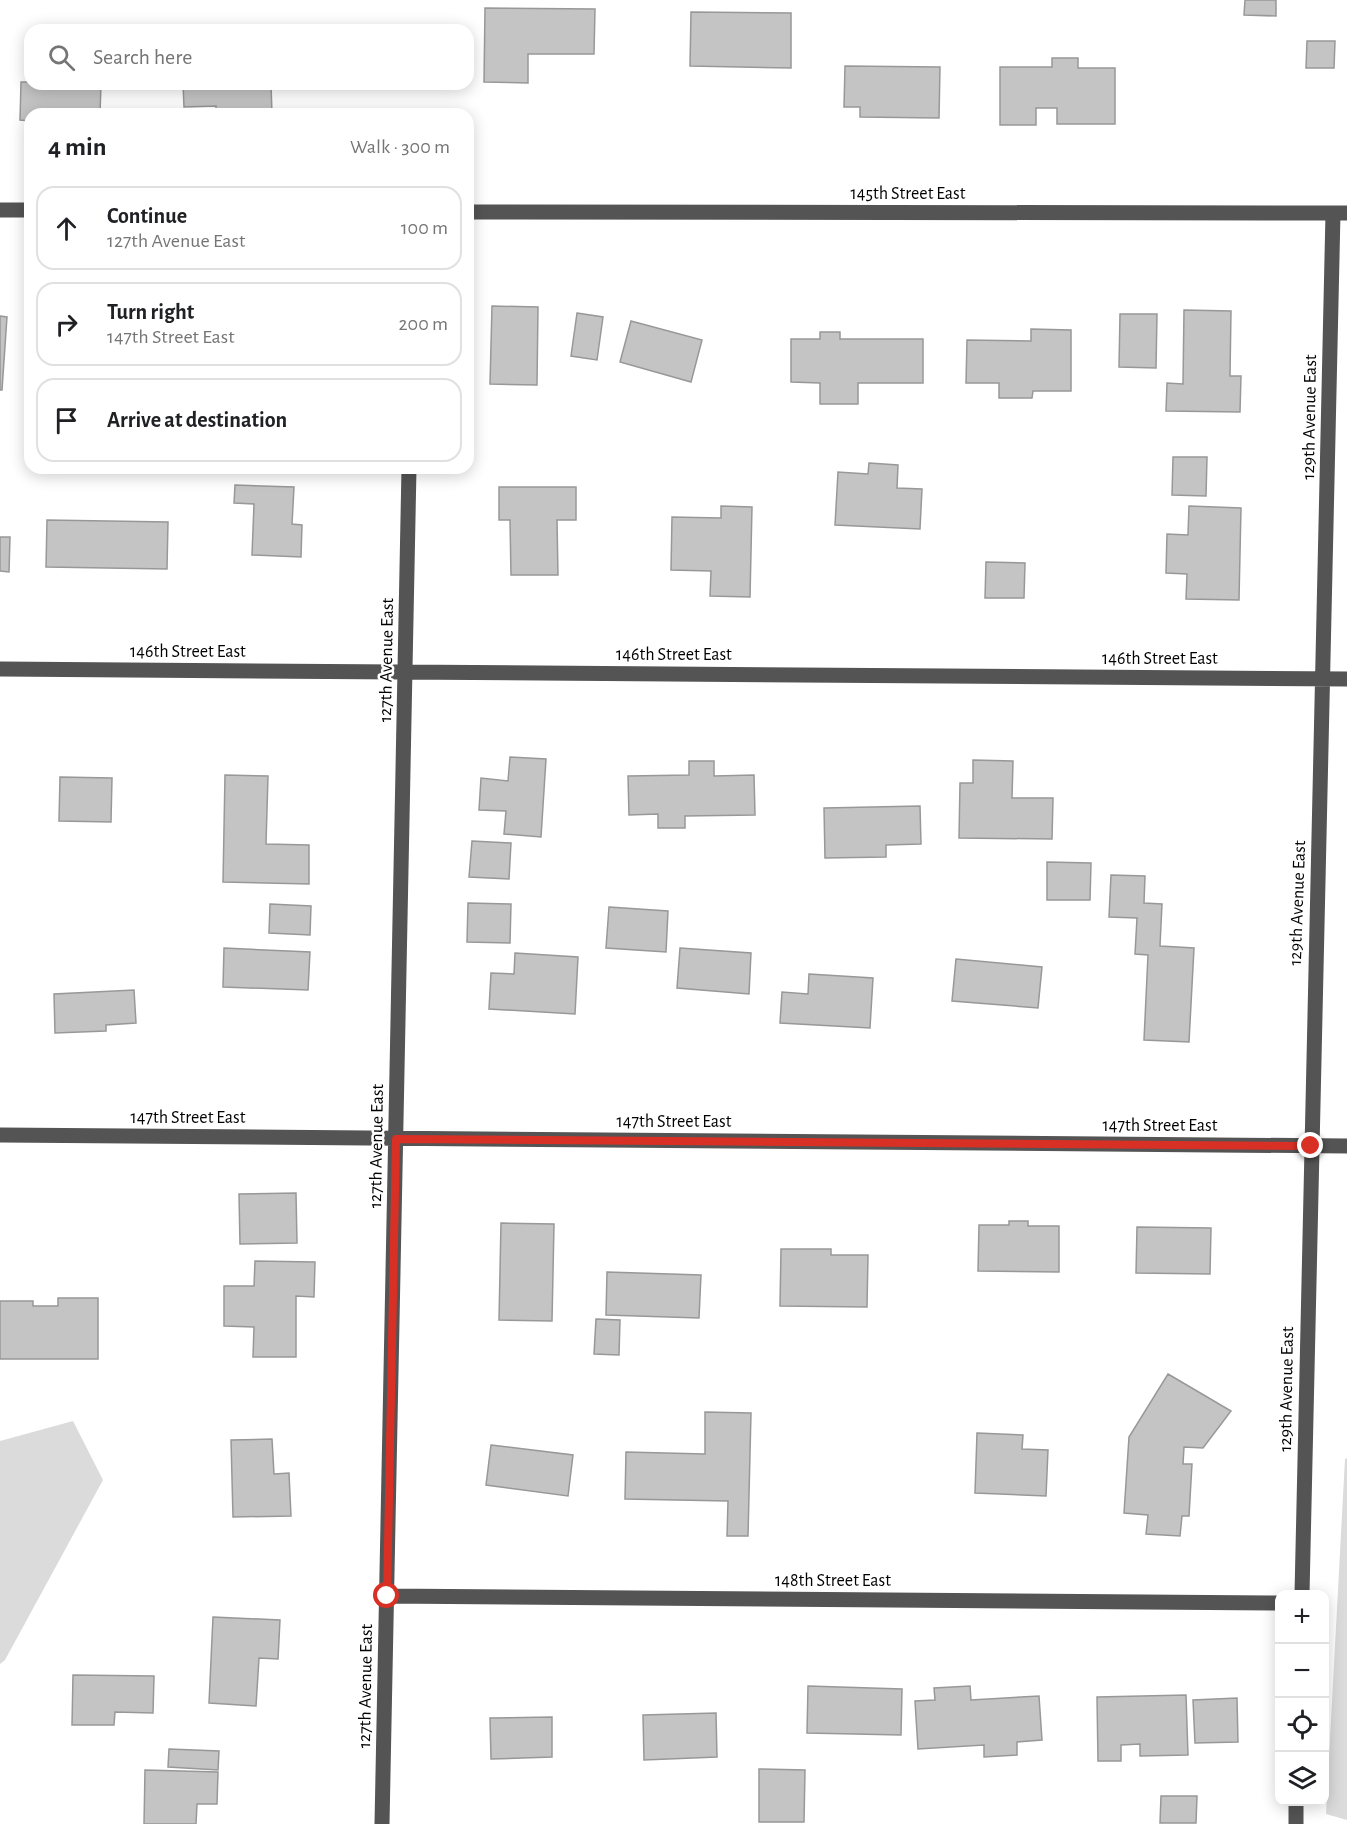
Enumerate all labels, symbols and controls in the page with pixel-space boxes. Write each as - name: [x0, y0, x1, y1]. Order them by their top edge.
- search box: [24, 24, 474, 90]
- icon: search: [45, 41, 78, 74]
- text: Search here: [93, 46, 192, 68]
- text: 4 min: [48, 134, 107, 160]
- text: Walk · 300 m: [350, 137, 450, 157]
- street label: 145th Street East: [851, 185, 966, 203]
- text: Continue: [107, 205, 187, 227]
- icon: ahead: [50, 212, 83, 245]
- text: 100 m: [401, 218, 448, 238]
- text: 127th Avenue East: [107, 231, 245, 251]
- text: Turn right: [107, 301, 194, 323]
- icon: right: [50, 308, 83, 341]
- text: 200 m: [398, 314, 448, 334]
- text: 147th Street East: [107, 327, 235, 347]
- street label: 129th Avenue East: [1300, 354, 1320, 480]
- icon: arrive: [50, 404, 83, 437]
- text: Arrive at destination: [107, 409, 287, 431]
- street label: 127th Avenue East: [377, 597, 397, 722]
- street label: 146th Street East: [130, 643, 246, 661]
- street label: 146th Street East: [616, 646, 732, 664]
- street label: 146th Street East: [1102, 650, 1218, 668]
- street label: 129th Avenue East: [1287, 840, 1309, 966]
- street label: 127th Avenue East: [367, 1083, 387, 1208]
- street label: 147th Street East: [131, 1109, 246, 1127]
- street label: 147th Street East: [617, 1113, 732, 1131]
- street label: 147th Street East: [1103, 1117, 1218, 1135]
- route end: [1297, 1132, 1323, 1158]
- street label: 129th Avenue East: [1277, 1326, 1297, 1452]
- street label: 148th Street East: [775, 1572, 891, 1590]
- route start: [373, 1582, 399, 1608]
- map controls: [1275, 1590, 1329, 1806]
- button: +: [1275, 1590, 1329, 1644]
- street label: 127th Avenue East: [356, 1623, 376, 1748]
- button: −: [1275, 1644, 1329, 1698]
- button: locate: [1275, 1698, 1329, 1752]
- button: layers: [1275, 1752, 1329, 1806]

